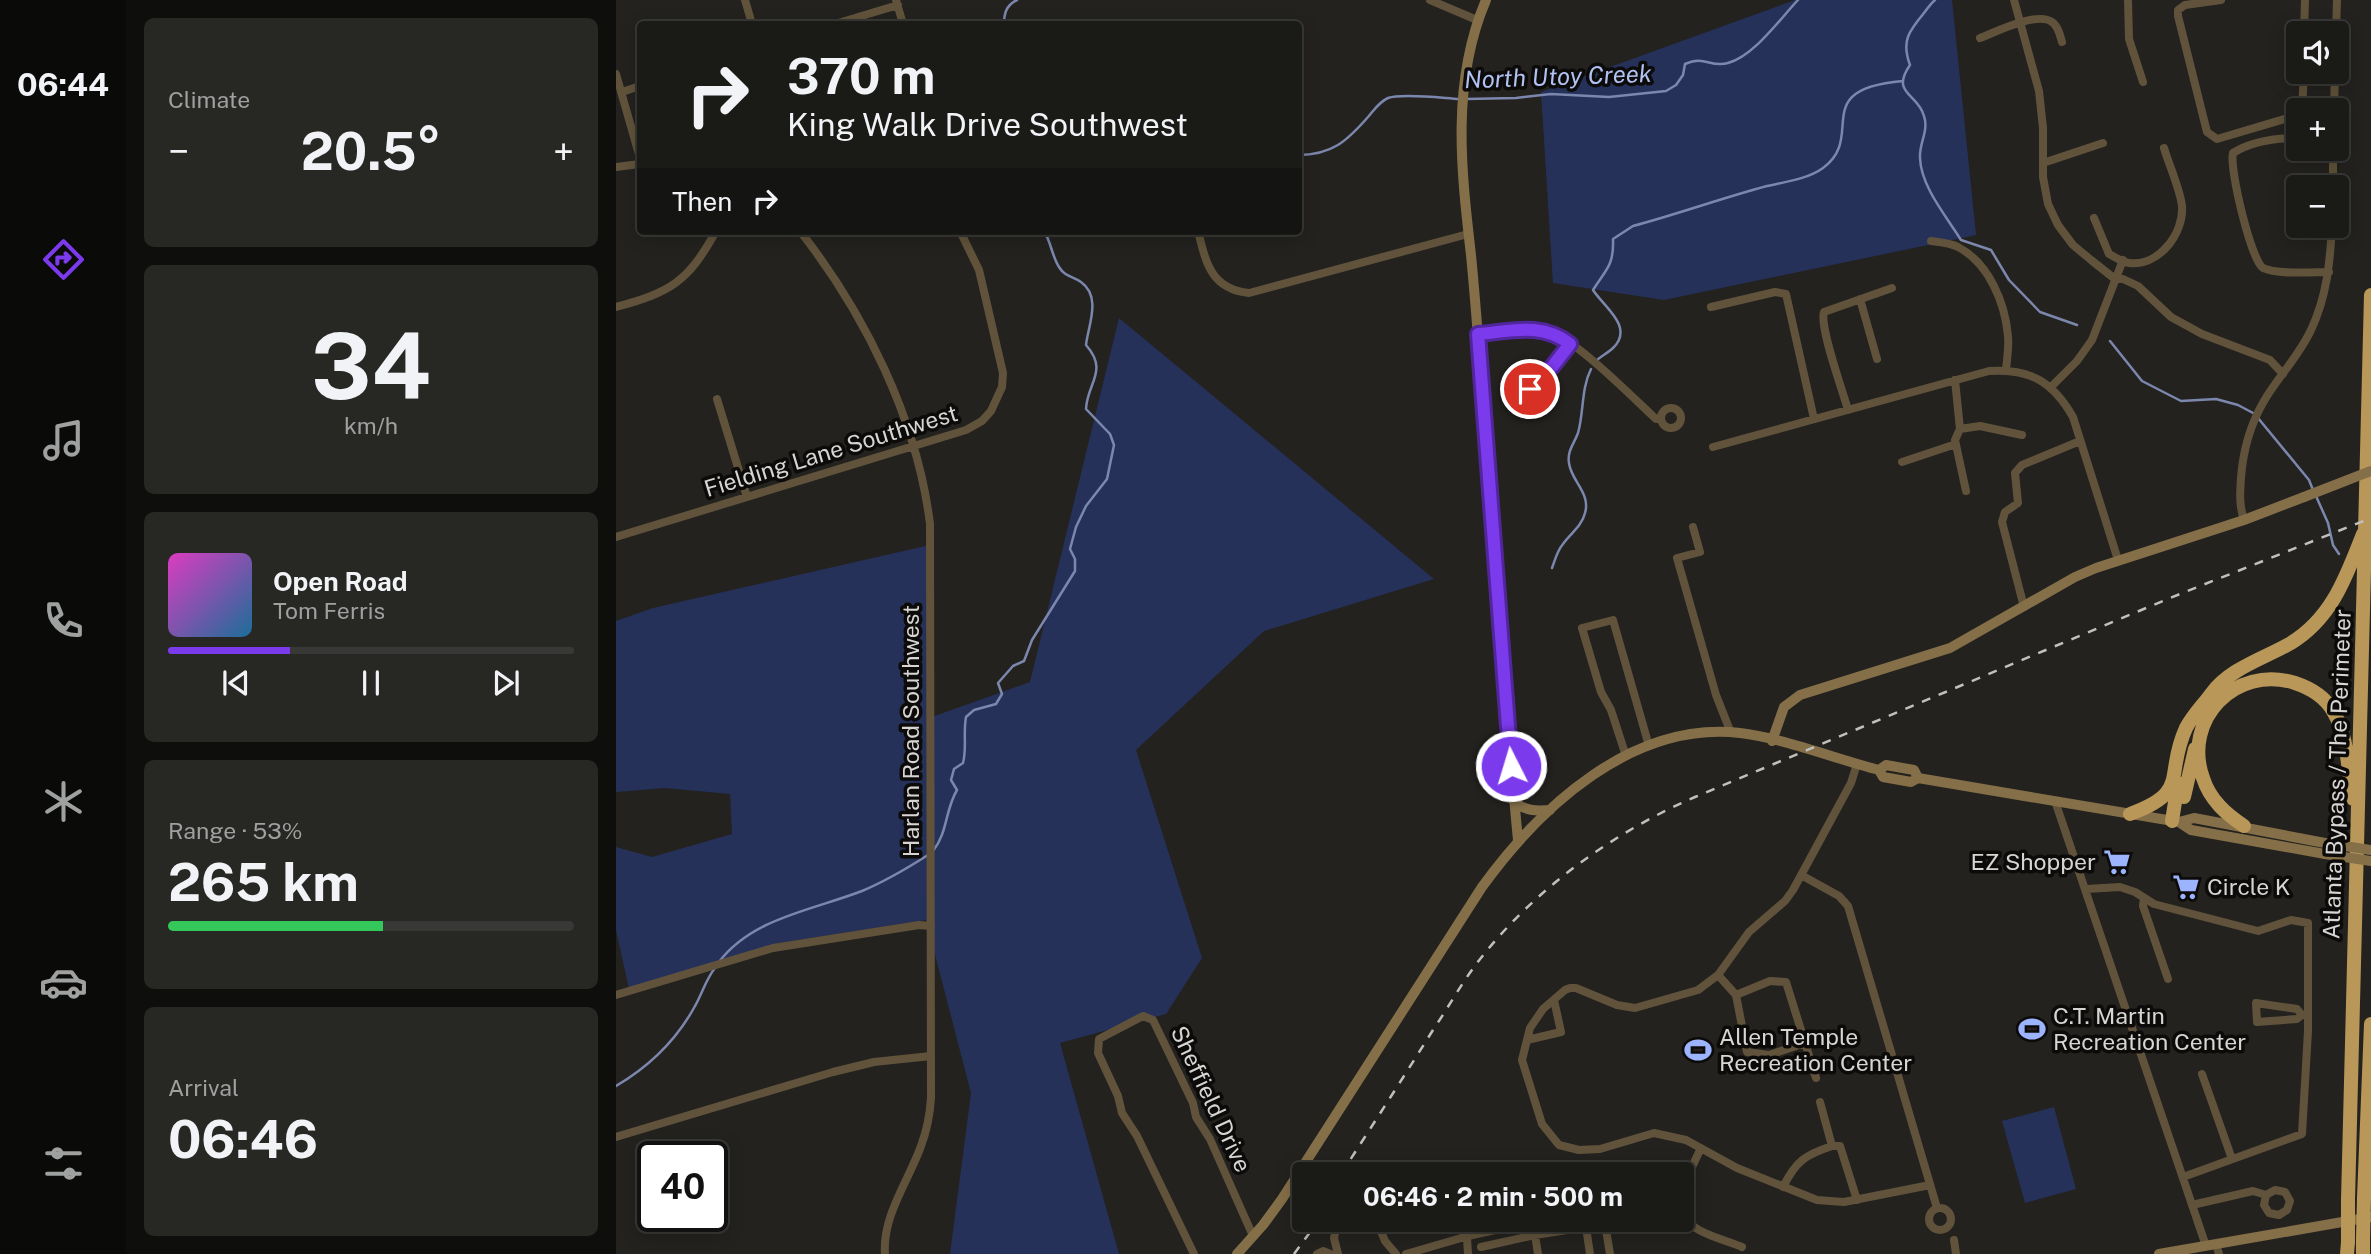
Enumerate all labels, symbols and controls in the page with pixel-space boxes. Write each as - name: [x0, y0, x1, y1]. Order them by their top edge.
- map controls: [2286, 21, 2349, 238]
- button: sound: [2286, 21, 2349, 84]
- text: 370 m: [787, 47, 936, 105]
- icon: right: [672, 49, 763, 140]
- water label: North Utoy Creek: [1464, 59, 1652, 93]
- text: 06:44: [17, 66, 109, 103]
- text: Climate: [168, 86, 250, 113]
- button: +: [2286, 98, 2349, 161]
- text: King Walk Drive Southwest: [787, 106, 1188, 143]
- text: 20.5°: [301, 121, 441, 182]
- text: −: [168, 129, 189, 174]
- text: +: [553, 129, 574, 174]
- button: −: [2286, 175, 2349, 238]
- icon: right: [746, 182, 784, 220]
- text: Then: [672, 186, 732, 217]
- icon: directions: [39, 235, 88, 284]
- text: 34: [311, 313, 431, 419]
- pin: [1500, 359, 1560, 419]
- icon: arrive: [1511, 370, 1549, 408]
- street label: Fielding Lane Southwest: [701, 399, 961, 502]
- text: km/h: [344, 412, 398, 439]
- icon: music: [39, 416, 88, 465]
- text: Open Road: [273, 566, 408, 597]
- icon: phone: [39, 596, 88, 645]
- text: Tom Ferris: [273, 597, 385, 624]
- street label: Harlan Road Southwest: [897, 605, 924, 857]
- street label: Atlanta Bypass / The Perimeter: [2317, 608, 2356, 940]
- icon: previous: [217, 664, 255, 702]
- icon: pause: [352, 664, 390, 702]
- icon: next: [487, 664, 525, 702]
- position arrow: [1474, 729, 1548, 803]
- icon: climate: [39, 777, 88, 826]
- text: Range · 53%: [168, 817, 302, 844]
- supermarket icon: EZ Shopper: [2102, 847, 2132, 877]
- place label: EZ Shopper: [1970, 848, 2096, 875]
- text: 265 km: [168, 852, 359, 913]
- supermarket icon: Circle K: [2171, 872, 2201, 902]
- place label: Circle K: [2207, 873, 2290, 900]
- icon: car: [39, 958, 88, 1007]
- place label: C.T. Martin Recreation Center: [2053, 1002, 2246, 1055]
- sports icon: C.T. Martin Recreation Center: [2017, 1014, 2047, 1044]
- street label: Sheffield Drive: [1166, 1021, 1257, 1176]
- place label: Allen Temple Recreation Center: [1719, 1023, 1912, 1076]
- sports icon: Allen Temple Recreation Center: [1683, 1035, 1713, 1065]
- text: Arrival: [168, 1074, 239, 1101]
- text: 06:46: [168, 1109, 318, 1170]
- icon: filters: [39, 1139, 88, 1188]
- speed limit sign: 40: [637, 1141, 728, 1232]
- text: 06:46 · 2 min · 500 m: [1363, 1181, 1623, 1212]

